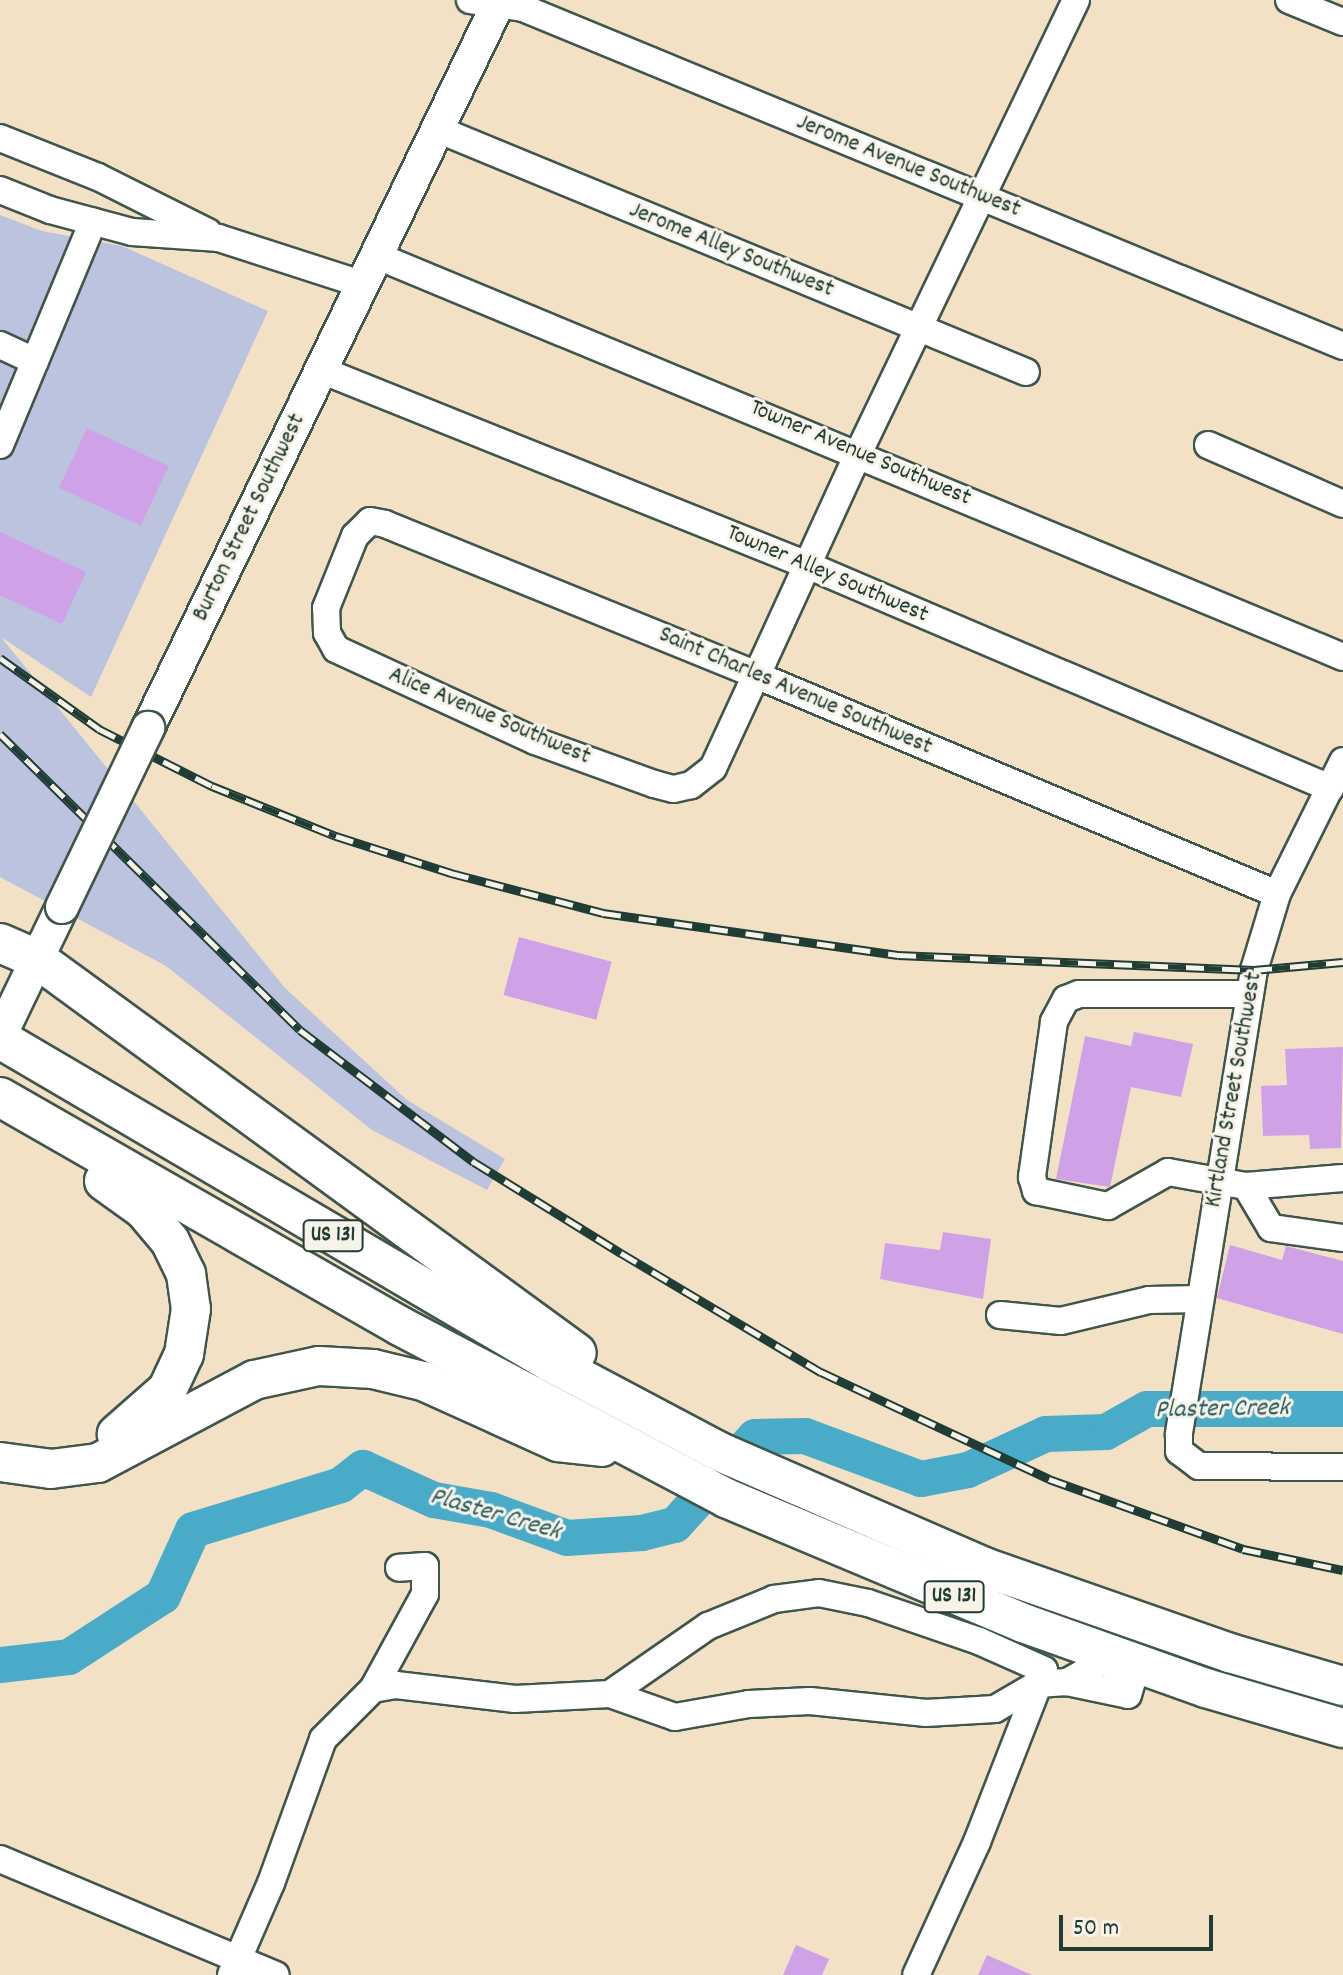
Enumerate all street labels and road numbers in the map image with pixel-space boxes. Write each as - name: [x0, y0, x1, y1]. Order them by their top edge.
- street label: Jerome Avenue Southwest: [792, 109, 1024, 225]
- street label: Jerome Alley Southwest: [624, 197, 838, 305]
- street label: Towner Avenue Southwest: [745, 394, 975, 514]
- street label: Burton Street Southwest: [187, 410, 313, 626]
- street label: Towner Alley Southwest: [722, 519, 932, 631]
- street label: Saint Charles Avenue Southwest: [654, 621, 936, 763]
- street label: Alice Avenue Southwest: [384, 661, 594, 773]
- street label: Kirtland Street Southwest: [1200, 970, 1270, 1210]
- road number: US 131: [301, 1218, 365, 1254]
- road number: US 131: [922, 1579, 986, 1615]

